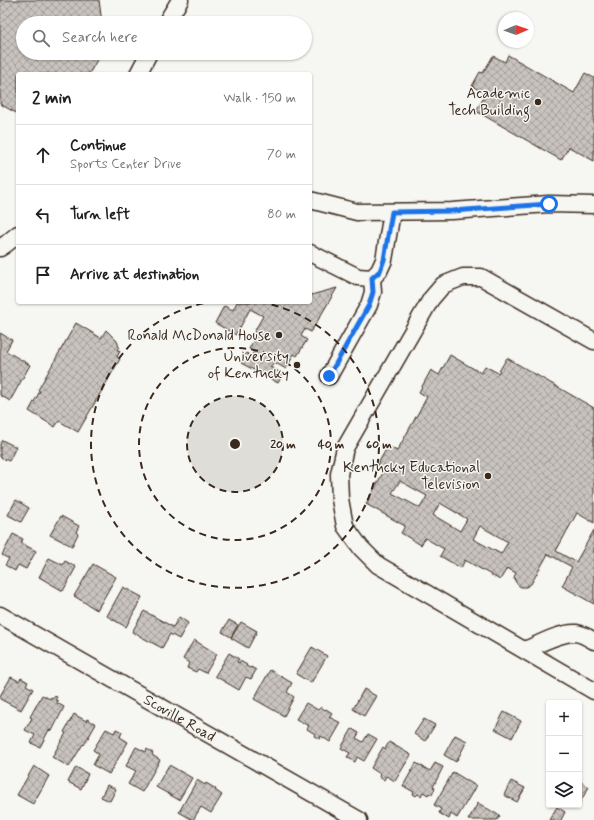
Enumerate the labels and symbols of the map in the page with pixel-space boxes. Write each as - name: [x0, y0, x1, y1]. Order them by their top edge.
- north arrow: [498, 12, 534, 48]
- place label: Academic Tech Building: [448, 84, 530, 122]
- marker: Academic Tech Building: [533, 97, 543, 107]
- route start: [540, 195, 558, 213]
- place label: Ronald McDonald House: [128, 326, 271, 346]
- marker: Ronald McDonald House: [274, 330, 284, 340]
- place label: University of Kentucky: [208, 347, 289, 384]
- marker: University of Kentucky: [292, 360, 302, 370]
- route end: [320, 367, 338, 385]
- centre of rings: [228, 437, 242, 451]
- text: 20 m: [270, 437, 296, 453]
- text: 40 m: [318, 437, 345, 453]
- text: 60 m: [366, 437, 392, 453]
- place label: Kentucky Educational Television: [343, 458, 480, 495]
- marker: Kentucky Educational Television: [483, 471, 493, 481]
- street label: Scoville Road: [140, 690, 219, 747]

